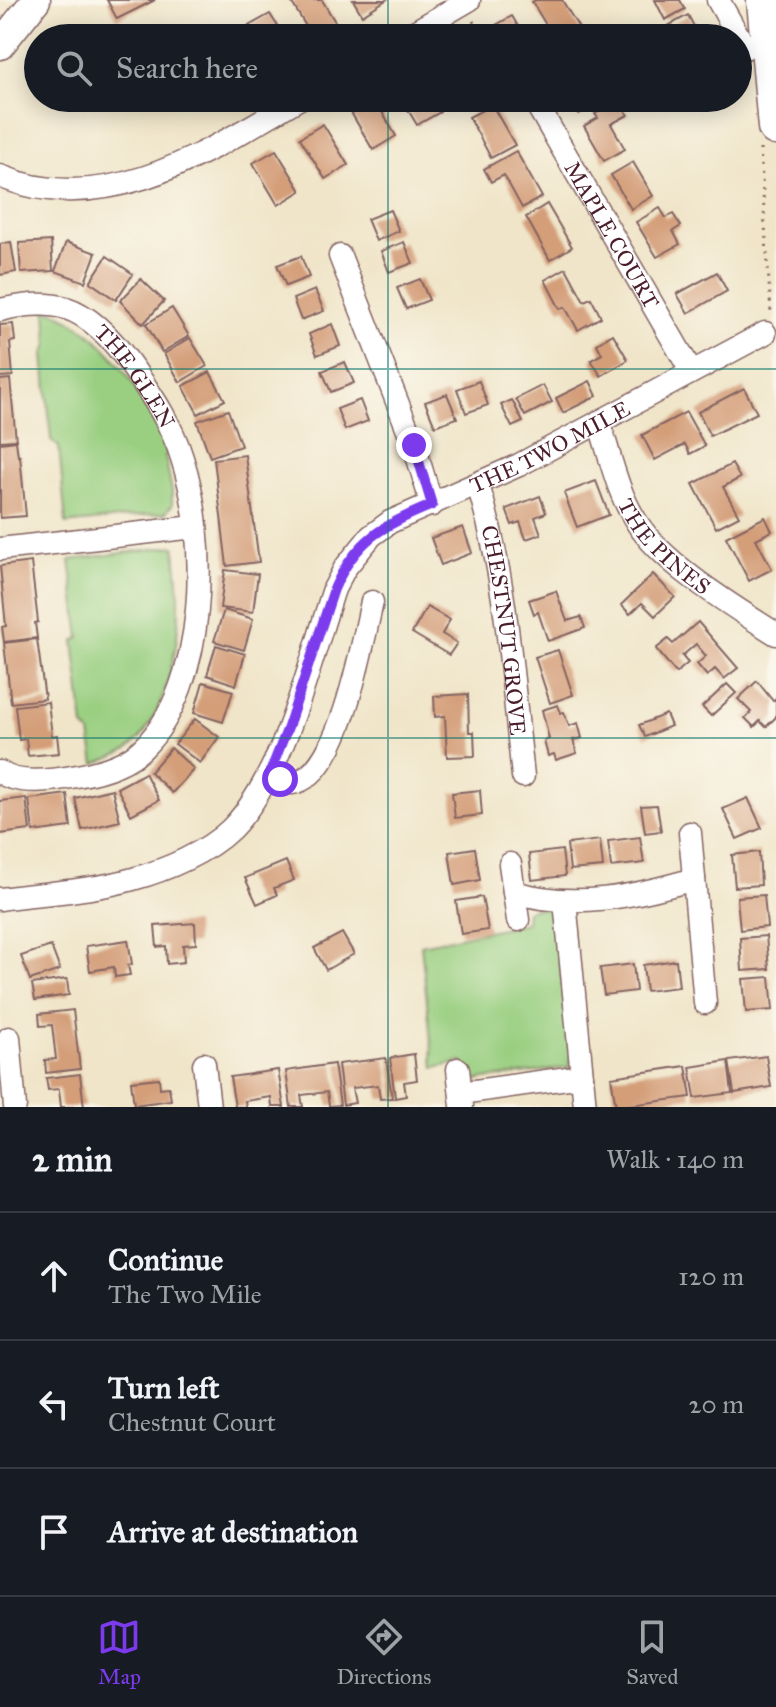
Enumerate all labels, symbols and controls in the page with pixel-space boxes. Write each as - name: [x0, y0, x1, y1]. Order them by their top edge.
- search box: [24, 24, 752, 112]
- icon: search: [52, 46, 96, 90]
- text: Search here: [116, 50, 258, 86]
- street label: MAPLE COURT: [558, 156, 665, 314]
- street label: THE GLEN: [89, 318, 181, 433]
- street label: THE TWO MILE: [466, 395, 635, 499]
- route end: [396, 427, 432, 463]
- street label: THE PINES: [612, 494, 716, 601]
- street label: CHESTNUT GROVE: [475, 523, 532, 737]
- route start: [262, 761, 298, 797]
- text: 2 min: [32, 1139, 112, 1180]
- text: Walk · 140 m: [606, 1143, 744, 1175]
- text: Continue: [108, 1242, 223, 1278]
- icon: ahead: [32, 1254, 76, 1298]
- text: 120 m: [678, 1260, 744, 1292]
- text: The Two Mile: [108, 1278, 262, 1310]
- text: Turn left: [108, 1370, 219, 1406]
- icon: left: [32, 1382, 76, 1426]
- text: 20 m: [689, 1388, 744, 1420]
- text: Chestnut Court: [108, 1406, 276, 1438]
- icon: arrive: [32, 1510, 76, 1554]
- text: Arrive at destination: [108, 1514, 358, 1550]
- tab: Map: [97, 1615, 141, 1690]
- tab: Directions: [336, 1615, 431, 1690]
- tab: Saved: [626, 1615, 678, 1690]

